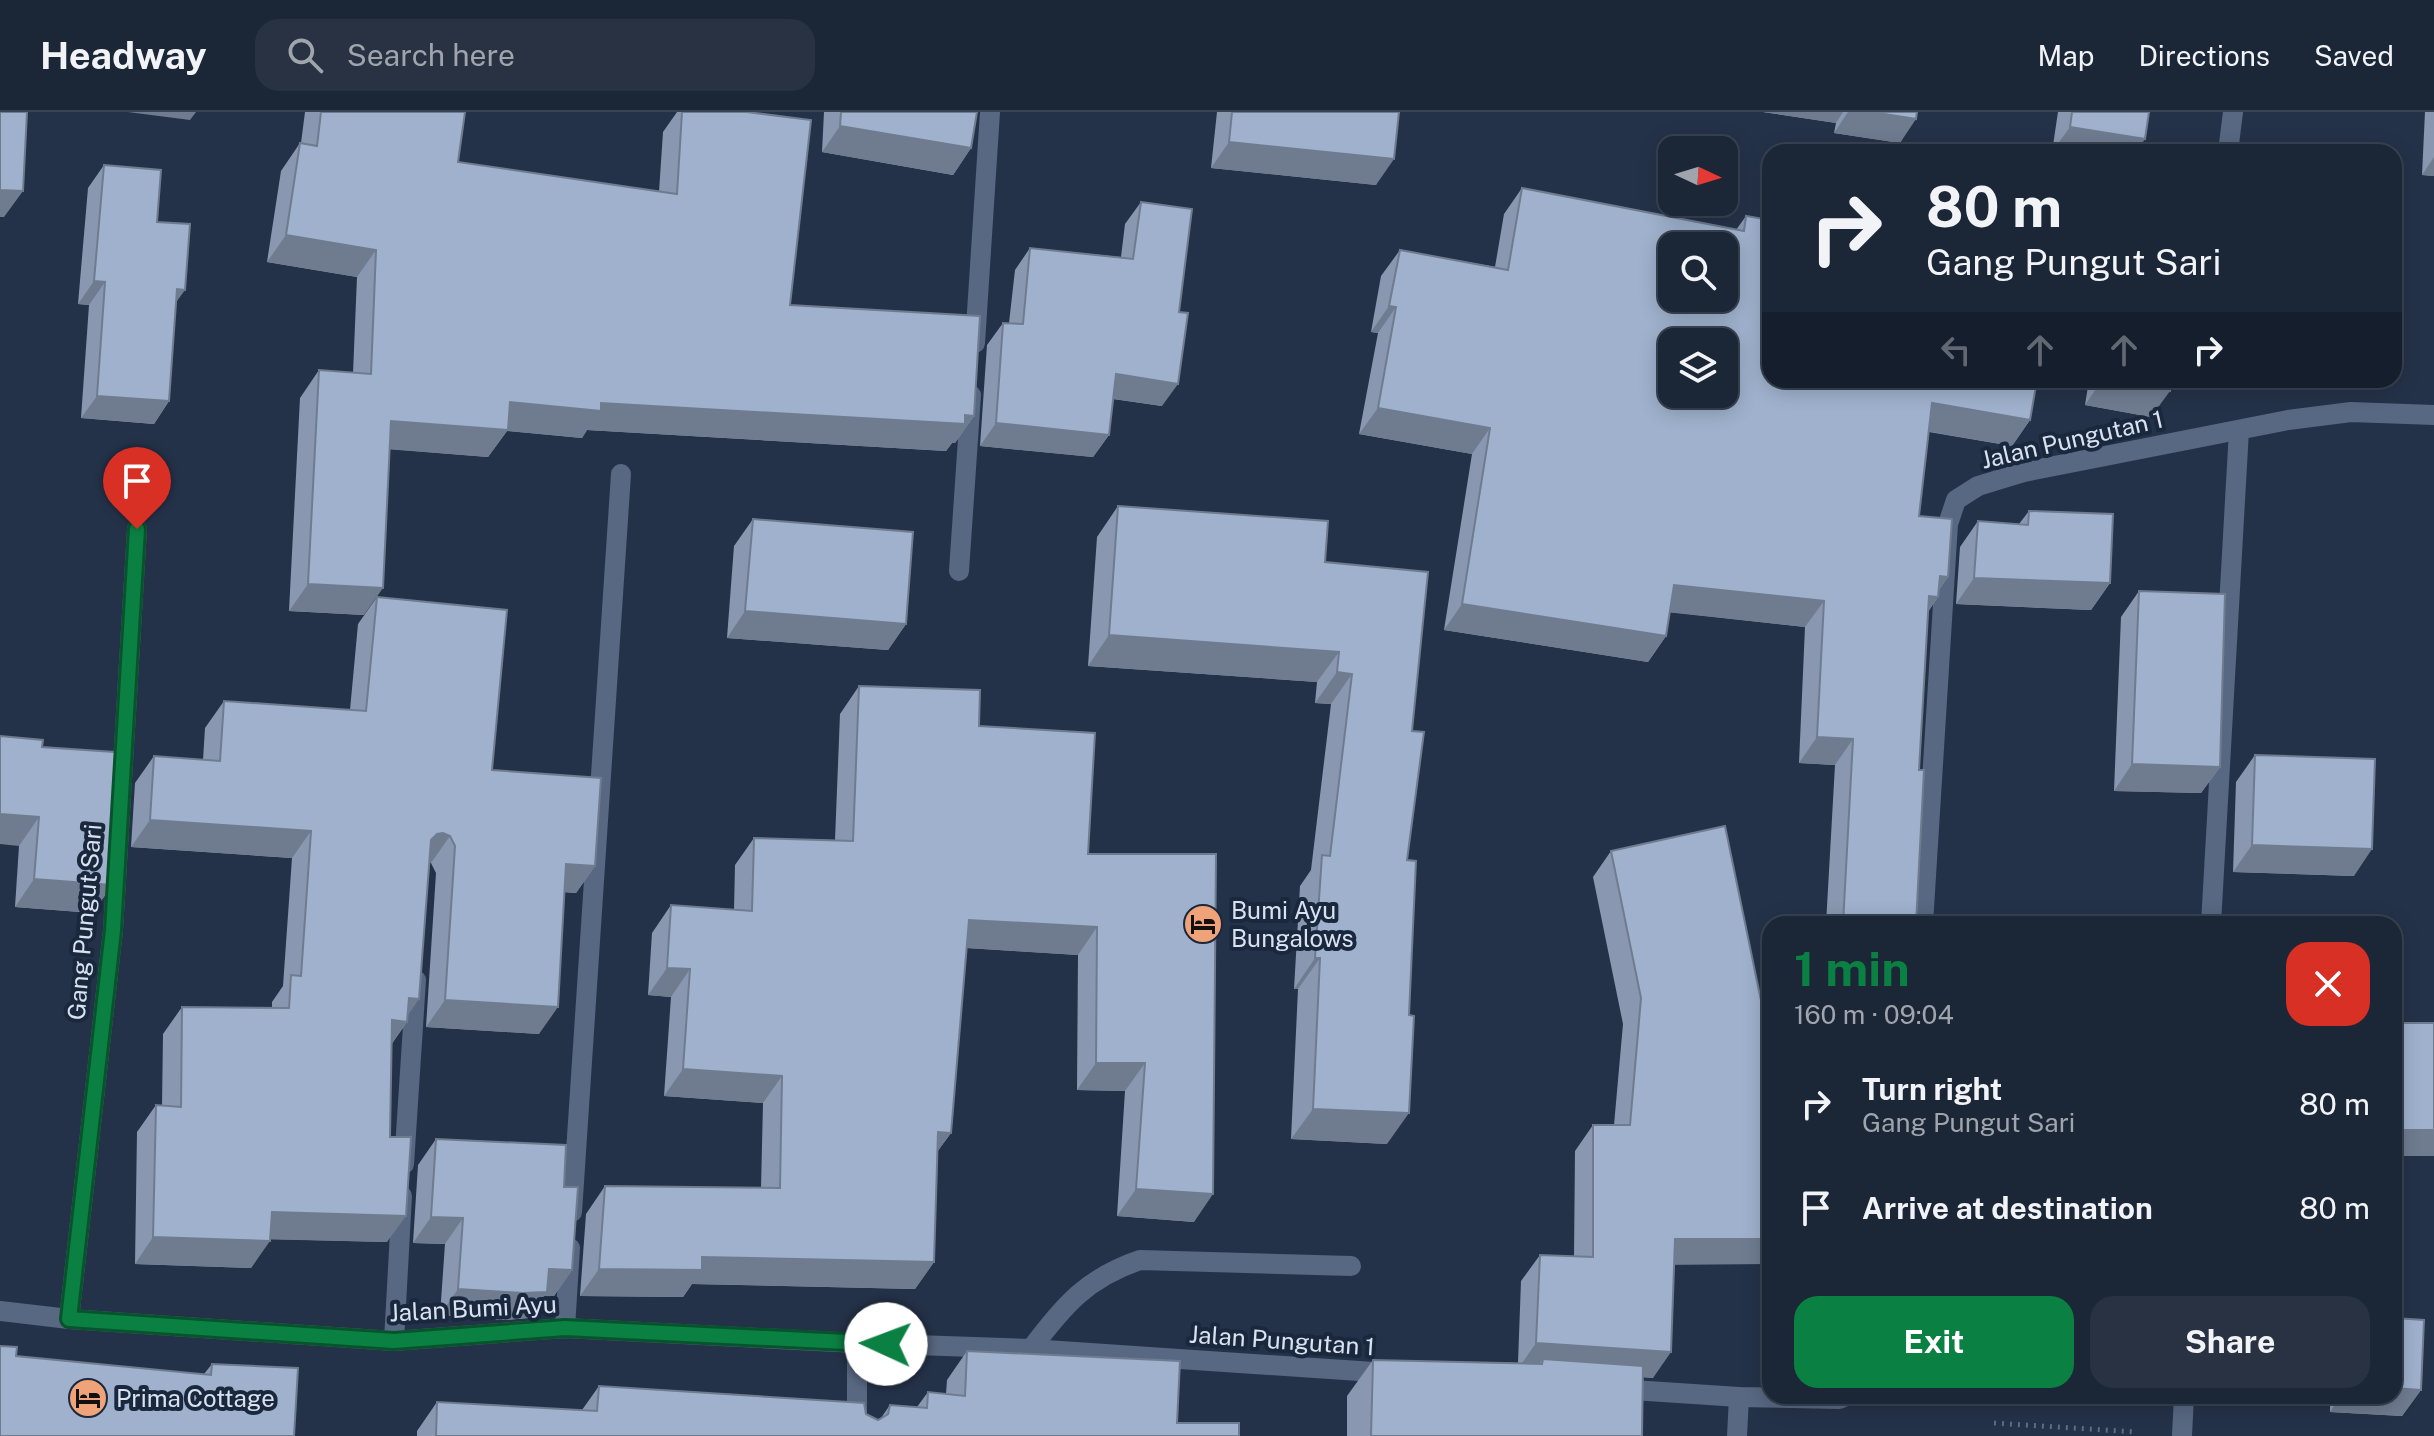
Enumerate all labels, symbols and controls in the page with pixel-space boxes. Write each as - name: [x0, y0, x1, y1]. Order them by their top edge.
- search box: [255, 19, 815, 91]
- text: Headway: [40, 33, 207, 78]
- icon: search: [283, 33, 327, 77]
- text: Search here: [347, 37, 515, 73]
- text: Map: [2038, 39, 2094, 72]
- text: Directions: [2138, 39, 2270, 72]
- text: Saved: [2314, 39, 2394, 72]
- north arrow: [1658, 136, 1738, 216]
- map controls: [1658, 136, 1738, 408]
- text: 80 m: [1926, 174, 2062, 240]
- icon: right: [1794, 176, 1898, 280]
- button: search: [1658, 232, 1738, 312]
- text: Gang Pungut Sari: [1926, 241, 2221, 283]
- button: layers: [1658, 328, 1738, 408]
- icon: left: [1934, 328, 1978, 372]
- icon: ahead: [2018, 328, 2062, 372]
- icon: ahead: [2102, 328, 2146, 372]
- icon: right: [2186, 328, 2230, 372]
- street label: Jalan Pungutan 1: [1978, 404, 2166, 474]
- pin: [103, 447, 171, 529]
- icon: arrive: [115, 459, 159, 503]
- street label: Gang Pungut Sari: [61, 823, 107, 1021]
- place label: Bumi Ayu Bungalows: [1231, 896, 1354, 952]
- hotel icon: Bumi Ayu Bungalows: [1182, 903, 1224, 945]
- text: 1 min: [1794, 940, 1910, 997]
- button: close: [2286, 942, 2370, 1026]
- text: 160 m · 09:04: [1794, 999, 1954, 1030]
- text: Turn right: [1862, 1071, 2002, 1107]
- icon: right: [1794, 1082, 1838, 1126]
- text: 80 m: [2299, 1086, 2370, 1122]
- text: Gang Pungut Sari: [1862, 1107, 2075, 1138]
- icon: arrive: [1794, 1186, 1838, 1230]
- text: Arrive at destination: [1862, 1190, 2153, 1226]
- text: 80 m: [2299, 1190, 2370, 1226]
- street label: Jalan Bumi Ayu: [388, 1290, 558, 1326]
- button: Exit: [1794, 1296, 2074, 1388]
- button: Share: [2090, 1296, 2370, 1388]
- position arrow: [844, 1302, 928, 1386]
- street label: Jalan Pungutan 1: [1188, 1320, 1376, 1360]
- hotel icon: Prima Cottage: [67, 1377, 109, 1419]
- place label: Prima Cottage: [116, 1384, 275, 1412]

